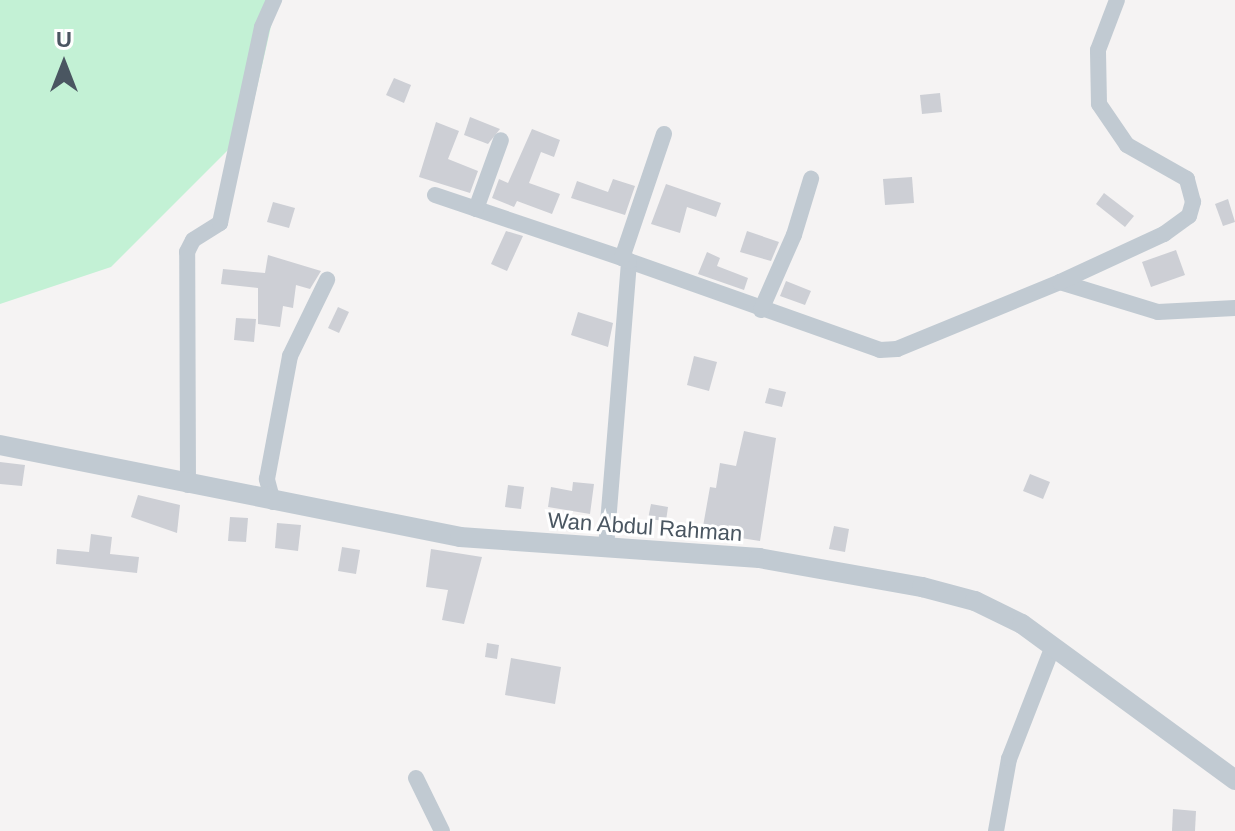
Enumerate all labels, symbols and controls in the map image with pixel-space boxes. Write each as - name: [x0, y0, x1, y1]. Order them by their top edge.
- north arrow: [24, 24, 104, 104]
- text: U: [56, 27, 72, 52]
- street label: Wan Abdul Rahman: [546, 507, 744, 547]

